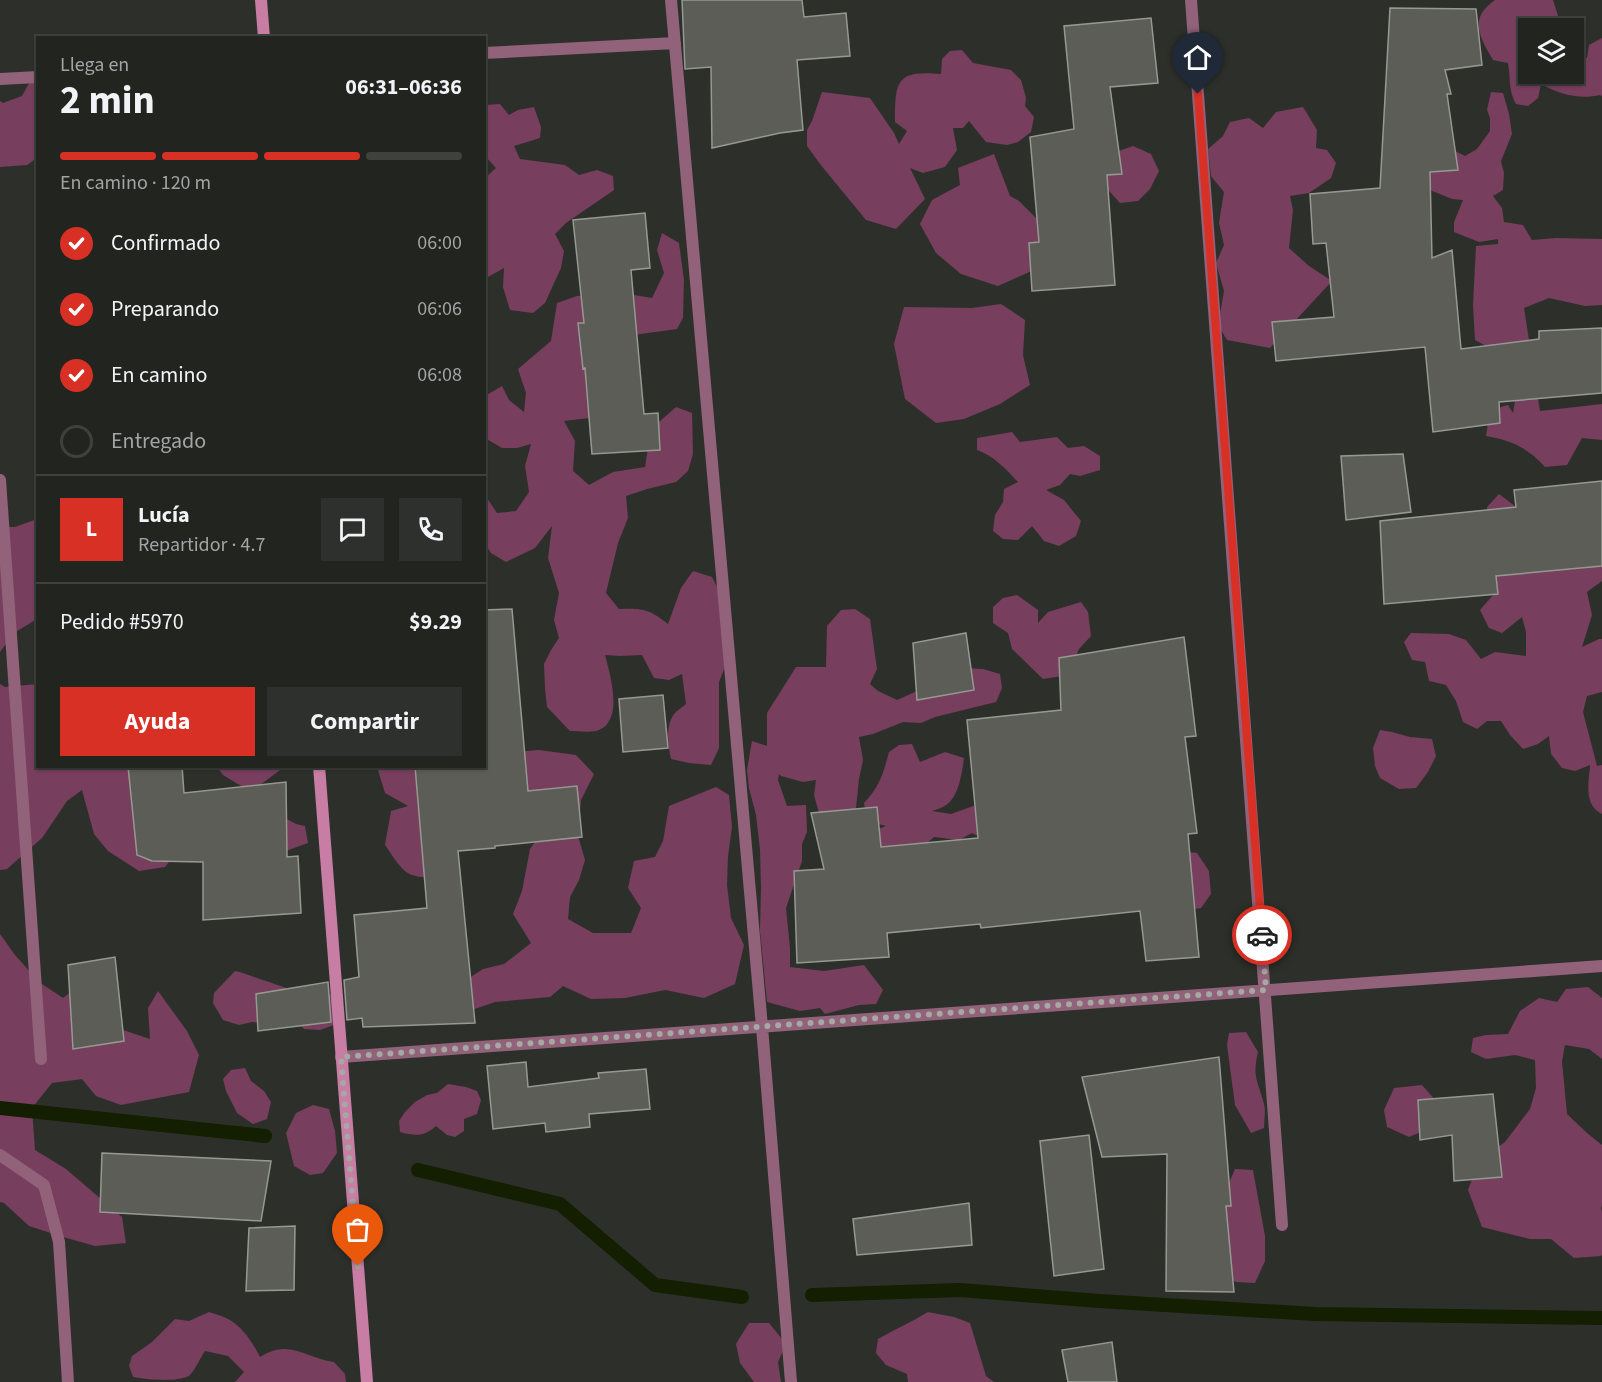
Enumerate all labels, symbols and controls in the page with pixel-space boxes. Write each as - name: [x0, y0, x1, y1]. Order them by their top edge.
- map controls: [1518, 18, 1584, 84]
- button: layers: [1518, 18, 1584, 84]
- pin: [1172, 32, 1223, 94]
- icon: home: [1181, 41, 1214, 74]
- text: Llega en: [60, 51, 129, 79]
- text: 06:31–06:36: [345, 71, 462, 103]
- text: 2 min: [60, 73, 155, 129]
- text: En camino · 120 m: [60, 169, 211, 197]
- icon: check: [60, 227, 93, 260]
- text: Confirmado: [111, 227, 220, 259]
- text: 06:00: [417, 229, 462, 257]
- icon: check: [60, 293, 93, 326]
- text: Preparando: [111, 293, 219, 325]
- text: 06:06: [417, 295, 462, 323]
- icon: check: [60, 359, 93, 392]
- text: En camino: [111, 359, 208, 391]
- text: 06:08: [417, 361, 462, 389]
- text: Entregado: [111, 425, 206, 457]
- button: chat: [321, 498, 384, 561]
- button: phone: [399, 498, 462, 561]
- text: Lucía: [138, 499, 190, 531]
- text: L: [86, 513, 97, 545]
- text: Repartidor · 4.7: [138, 531, 265, 559]
- text: Pedido #5970: [60, 606, 184, 638]
- text: $9.29: [409, 606, 462, 638]
- button: Ayuda: [60, 687, 255, 756]
- button: Compartir: [267, 687, 462, 756]
- courier: [1232, 905, 1292, 965]
- icon: car: [1246, 919, 1279, 952]
- pin: [332, 1204, 383, 1266]
- icon: bag: [341, 1213, 374, 1246]

